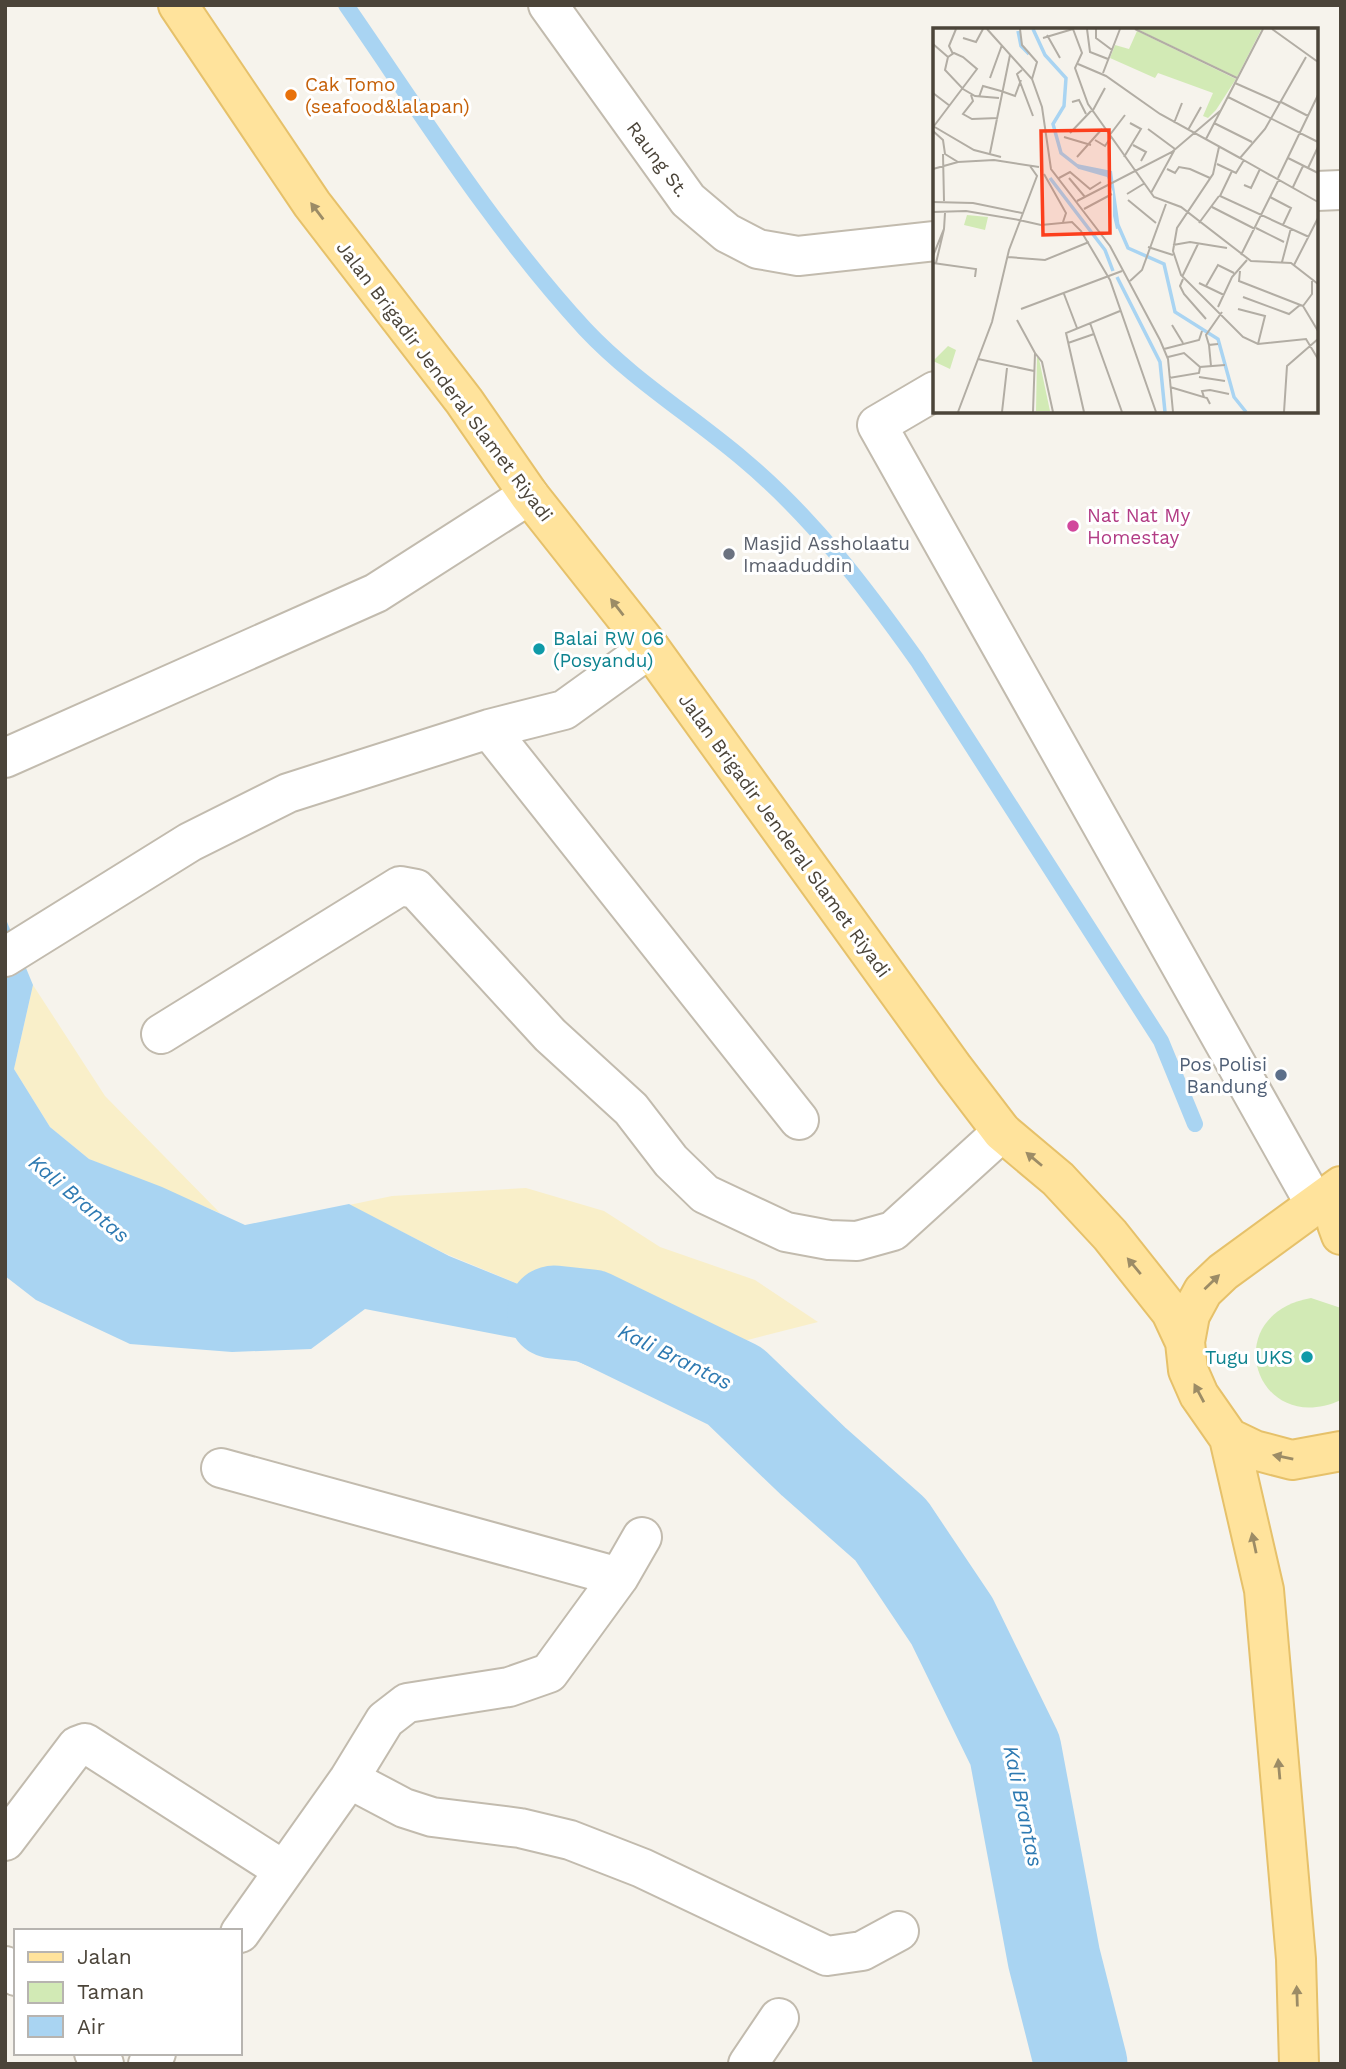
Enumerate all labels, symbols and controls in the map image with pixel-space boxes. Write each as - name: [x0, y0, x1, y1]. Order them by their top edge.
- inset map: [933, 28, 1318, 413]
- place label: Cak Tomo (seafood&lalapan): [305, 73, 470, 118]
- marker: Cak Tomo (seafood&lalapan): [283, 87, 299, 103]
- street label: Raung St.: [622, 117, 693, 202]
- one-way arrow: [311, 202, 325, 220]
- street label: Jalan Brigadir Jenderal Slamet Riyadi: [332, 237, 558, 526]
- place label: Nat Nat My Homestay: [1087, 504, 1191, 549]
- marker: Nat Nat My Homestay: [1065, 518, 1081, 534]
- place label: Masjid Assholaatu Imaaduddin: [743, 532, 910, 577]
- marker: Masjid Assholaatu Imaaduddin: [721, 546, 737, 562]
- one-way arrow: [610, 598, 625, 616]
- place label: Balai RW 06 (Posyandu): [553, 627, 664, 672]
- marker: Balai RW 06 (Posyandu): [531, 641, 547, 657]
- street label: Jalan Brigadir Jenderal Slamet Riyadi: [674, 689, 895, 982]
- place label: Pos Polisi Bandung: [1179, 1053, 1268, 1098]
- marker: Pos Polisi Bandung: [1273, 1067, 1289, 1083]
- water label: Kali Brantas: [24, 1149, 135, 1248]
- one-way arrow: [1026, 1152, 1043, 1167]
- one-way arrow: [1127, 1258, 1142, 1275]
- one-way arrow: [1204, 1273, 1221, 1290]
- water label: Kali Brantas: [614, 1318, 736, 1395]
- place label: Tugu UKS: [1205, 1346, 1293, 1369]
- marker: Tugu UKS: [1299, 1349, 1315, 1365]
- one-way arrow: [1194, 1383, 1206, 1403]
- one-way arrow: [1272, 1451, 1294, 1462]
- one-way arrow: [1249, 1532, 1260, 1554]
- water label: Kali Brantas: [998, 1743, 1049, 1869]
- one-way arrow: [1274, 1758, 1285, 1780]
- legend: [14, 1929, 242, 2055]
- text: Jalan: [77, 1944, 132, 1969]
- text: Taman: [77, 1979, 144, 2004]
- one-way arrow: [1291, 1984, 1302, 2006]
- text: Air: [77, 2014, 105, 2039]

